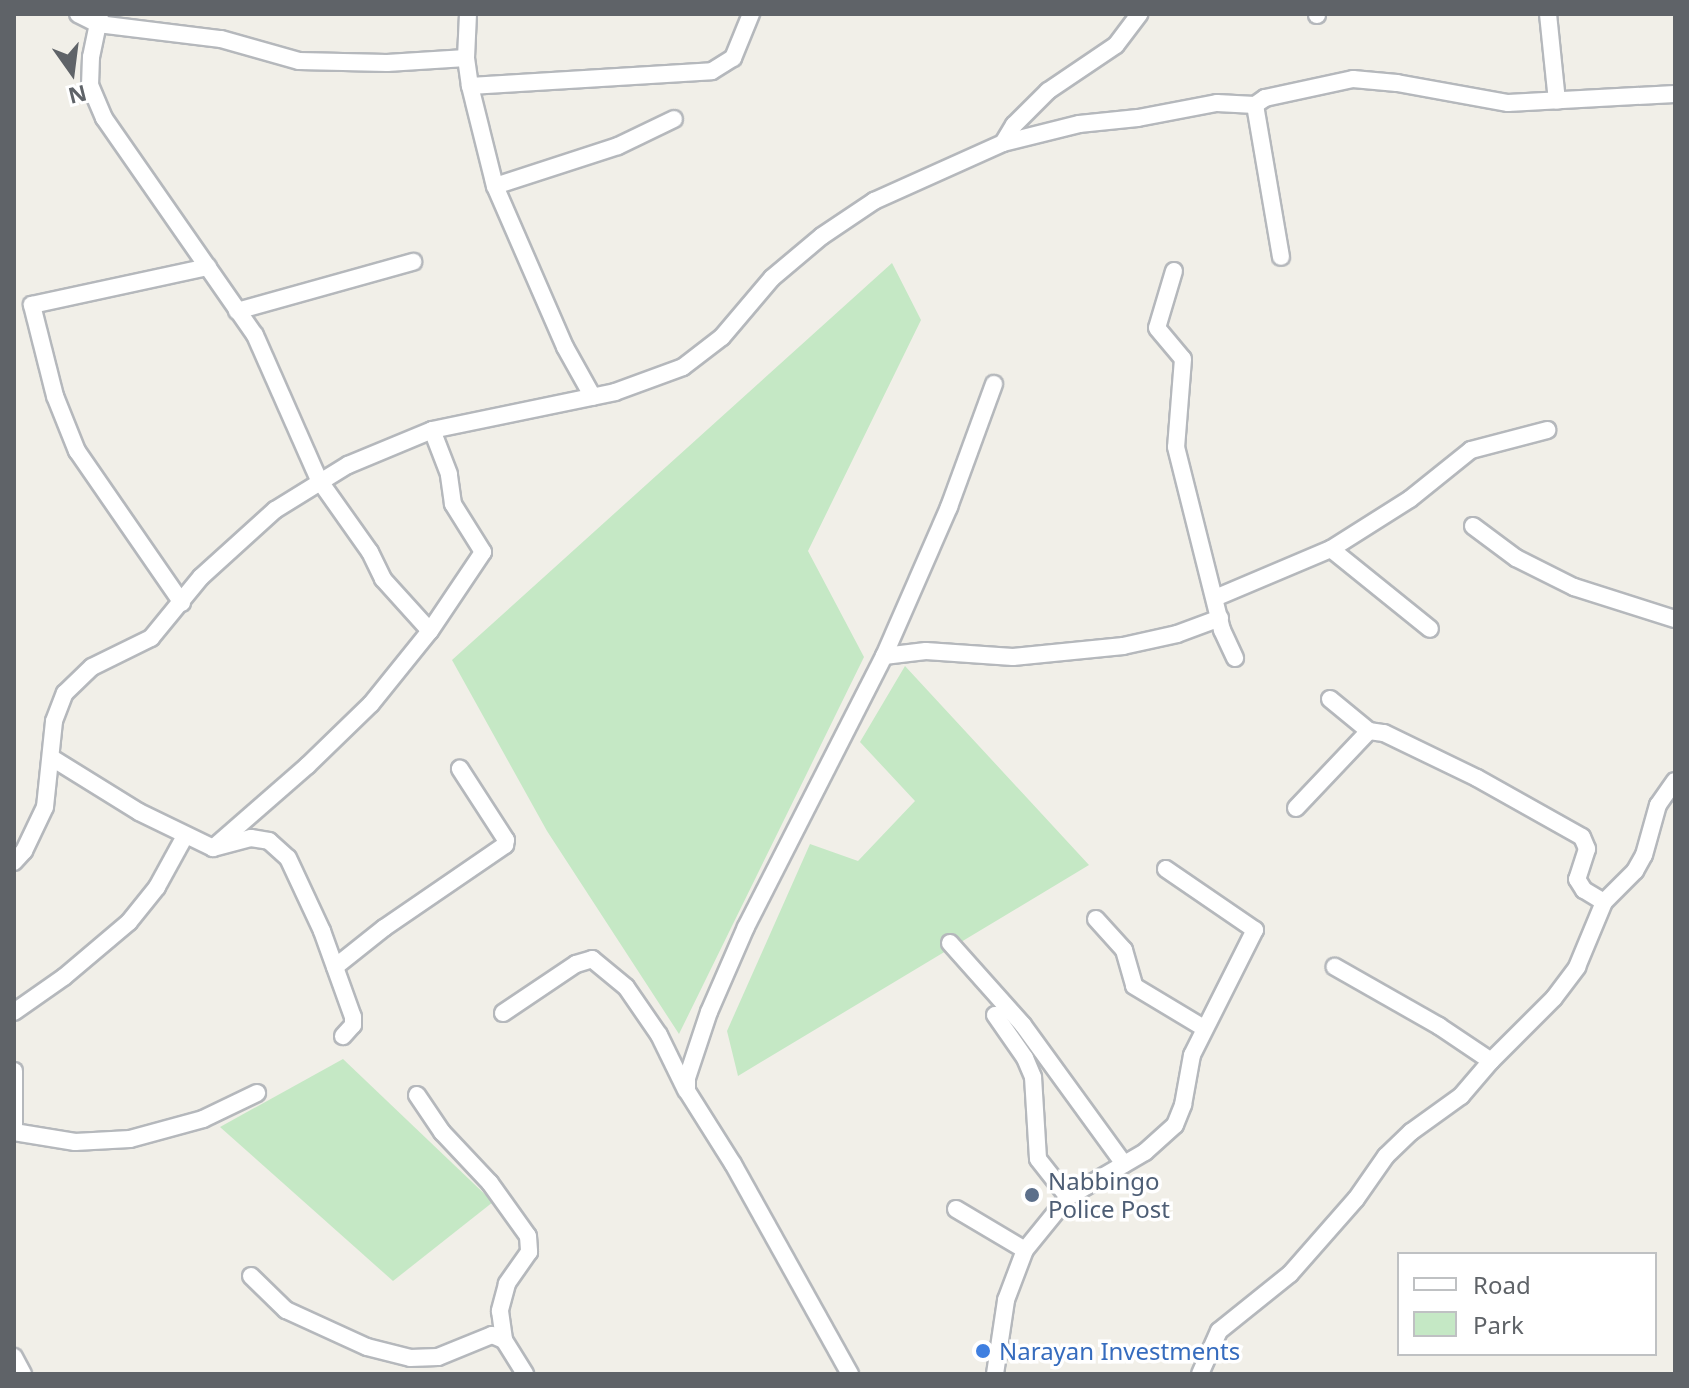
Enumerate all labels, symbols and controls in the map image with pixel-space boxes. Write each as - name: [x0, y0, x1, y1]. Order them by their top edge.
- north arrow: [32, 32, 112, 112]
- text: N: [66, 79, 90, 112]
- place label: Nabbingo Police Post: [1048, 1167, 1170, 1223]
- marker: Nabbingo Police Post: [1023, 1186, 1041, 1204]
- legend: [1397, 1252, 1657, 1356]
- text: Road: [1473, 1268, 1531, 1301]
- text: Park: [1473, 1308, 1524, 1341]
- place label: Narayan Investments: [999, 1337, 1240, 1365]
- marker: Narayan Investments: [974, 1342, 992, 1360]

